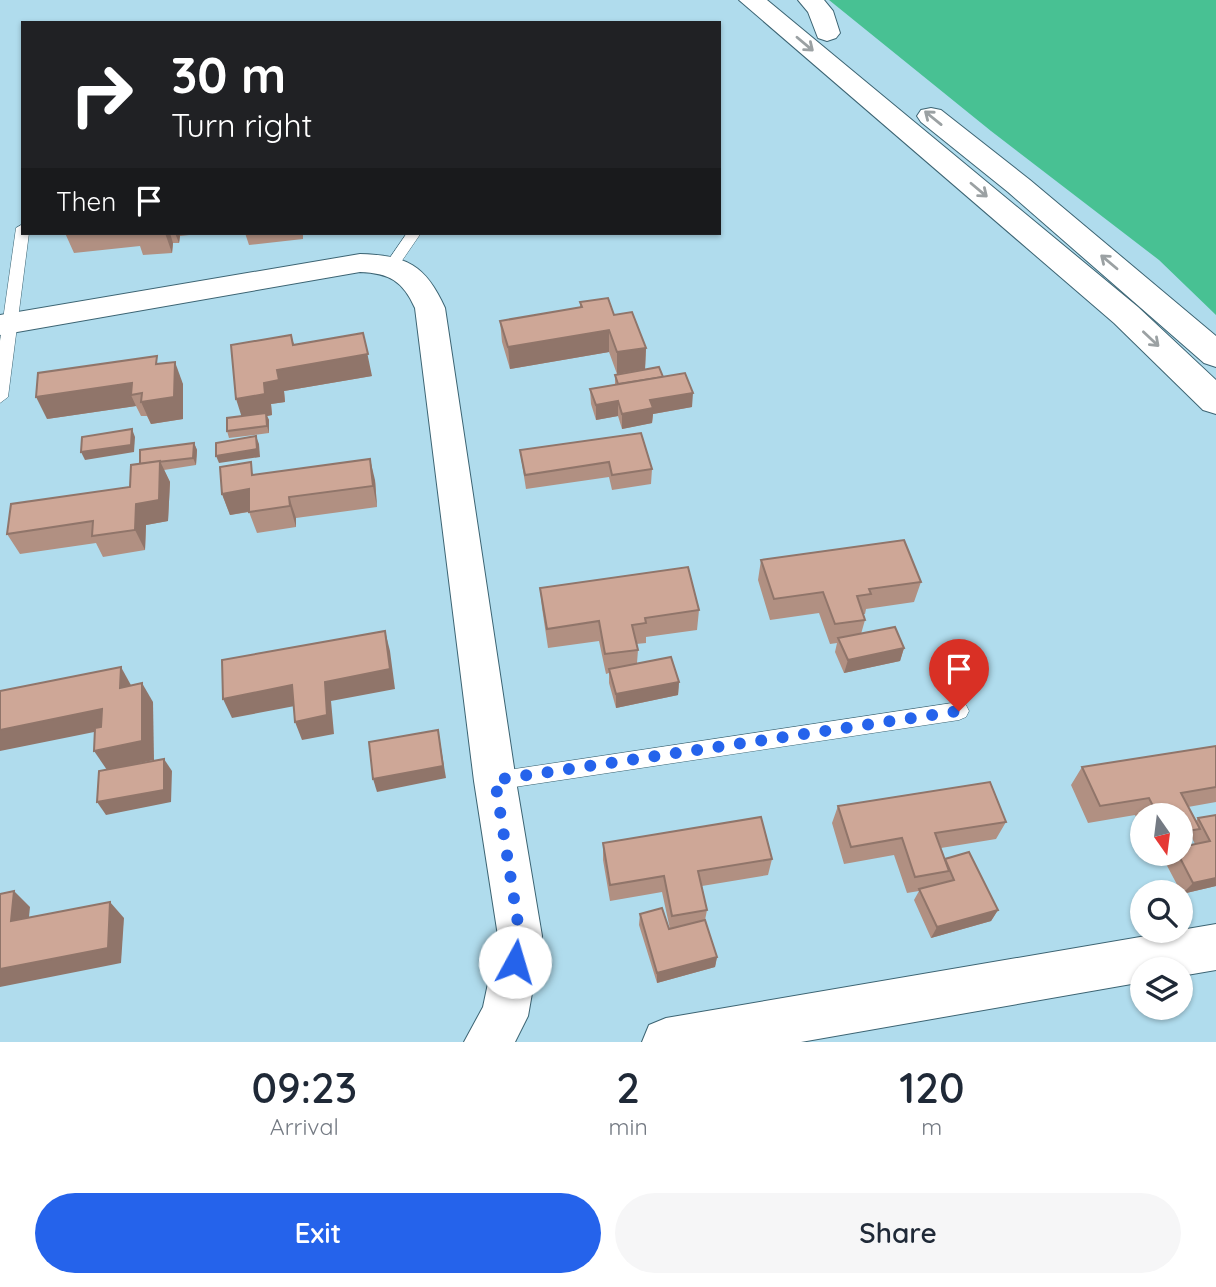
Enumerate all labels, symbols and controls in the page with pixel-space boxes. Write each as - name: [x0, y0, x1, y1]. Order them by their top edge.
- one-way arrow: [795, 36, 813, 52]
- text: 30 m: [171, 44, 286, 105]
- icon: right: [56, 49, 147, 140]
- text: Turn right: [171, 105, 312, 145]
- one-way arrow: [925, 110, 943, 125]
- icon: arrive: [130, 182, 168, 220]
- one-way arrow: [970, 182, 988, 198]
- text: Then: [56, 185, 116, 218]
- one-way arrow: [1100, 254, 1118, 270]
- one-way arrow: [1142, 330, 1159, 347]
- pin: [929, 639, 989, 711]
- icon: arrive: [940, 650, 978, 688]
- north arrow: [1130, 803, 1194, 866]
- map controls: [1130, 803, 1193, 1020]
- button: search: [1130, 880, 1193, 943]
- position arrow: [478, 925, 552, 999]
- button: layers: [1130, 957, 1193, 1020]
- text: 09:23: [251, 1061, 357, 1114]
- text: 2: [616, 1061, 640, 1114]
- text: 120: [899, 1061, 965, 1114]
- text: Arrival: [270, 1112, 339, 1141]
- text: min: [609, 1112, 648, 1141]
- text: m: [921, 1112, 942, 1141]
- button: Exit: [35, 1193, 601, 1273]
- button: Share: [615, 1193, 1181, 1273]

